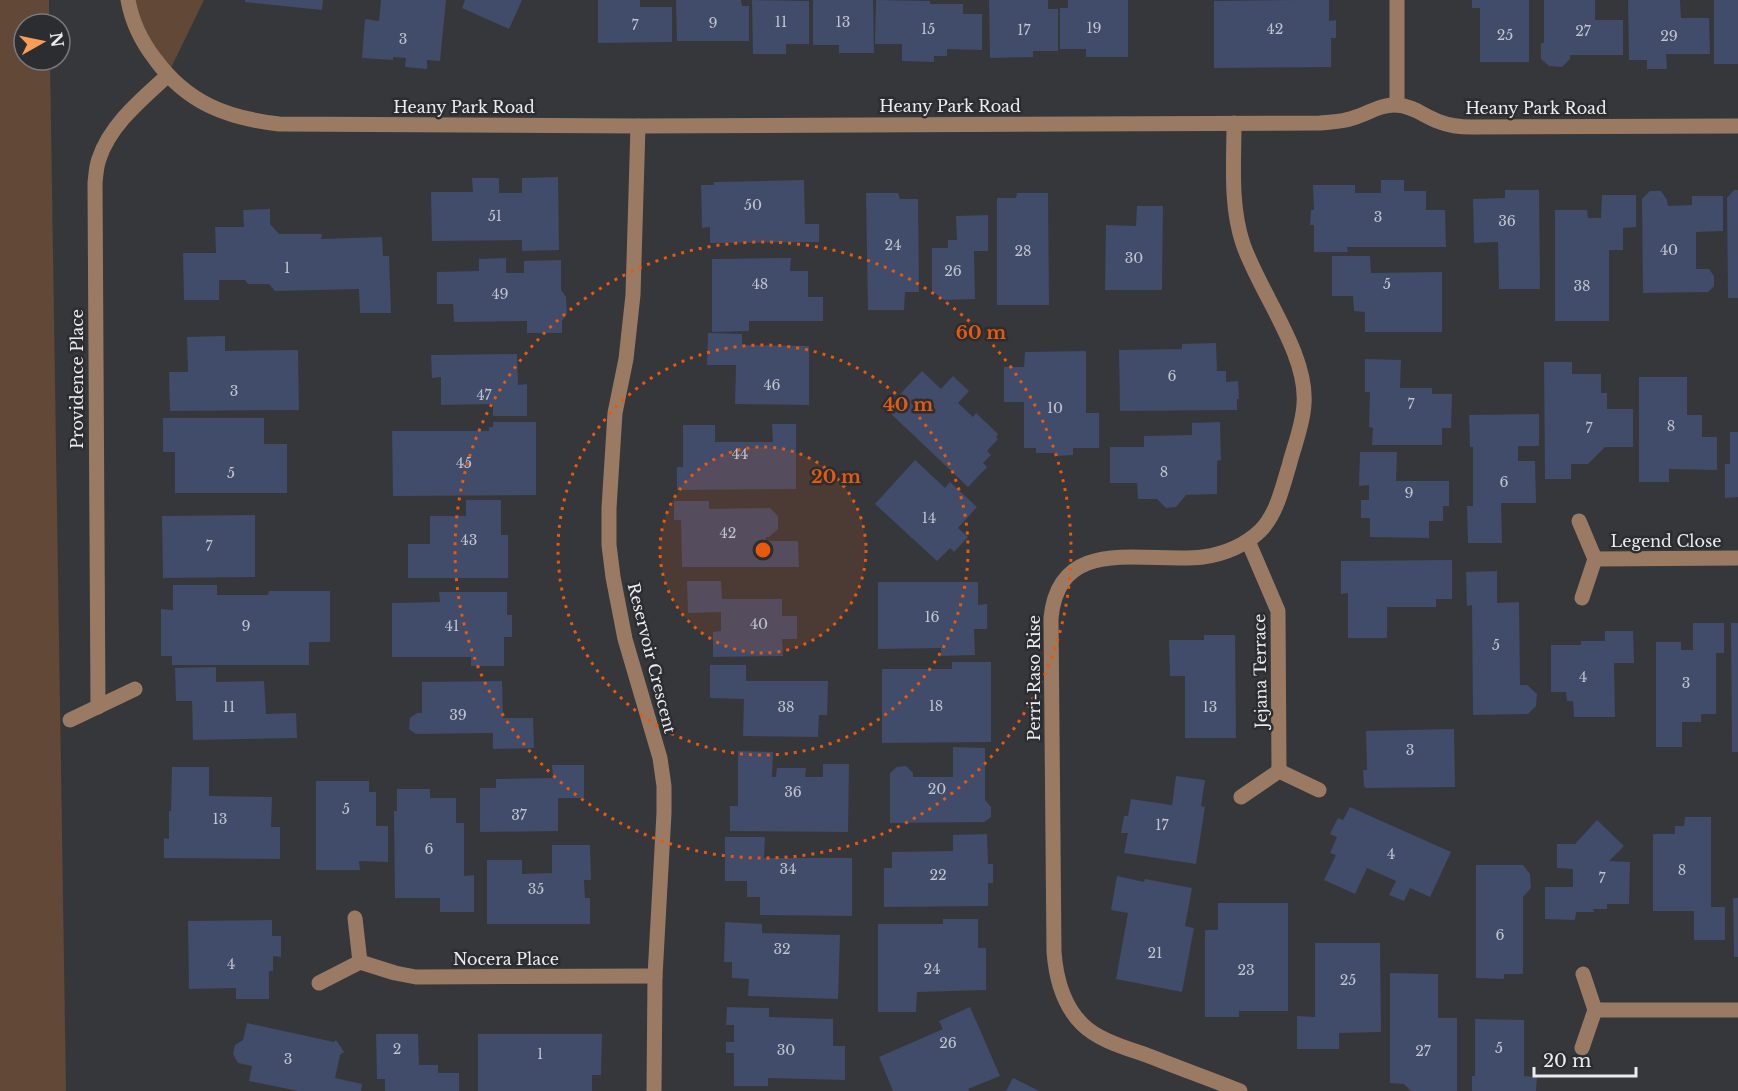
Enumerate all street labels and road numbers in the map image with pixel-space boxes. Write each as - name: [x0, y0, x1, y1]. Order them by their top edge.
- street label: Heany Park Road: [879, 96, 1021, 116]
- street label: Heany Park Road: [393, 97, 535, 117]
- street label: Heany Park Road: [1465, 98, 1607, 118]
- street label: Providence Place: [67, 309, 87, 449]
- street label: Legend Close: [1611, 531, 1721, 551]
- street label: Reservoir Crescent: [624, 581, 680, 735]
- street label: Jejana Terrace: [1249, 613, 1271, 731]
- street label: Perri-Raso Rise: [1024, 615, 1044, 741]
- street label: Nocera Place: [453, 949, 559, 969]

